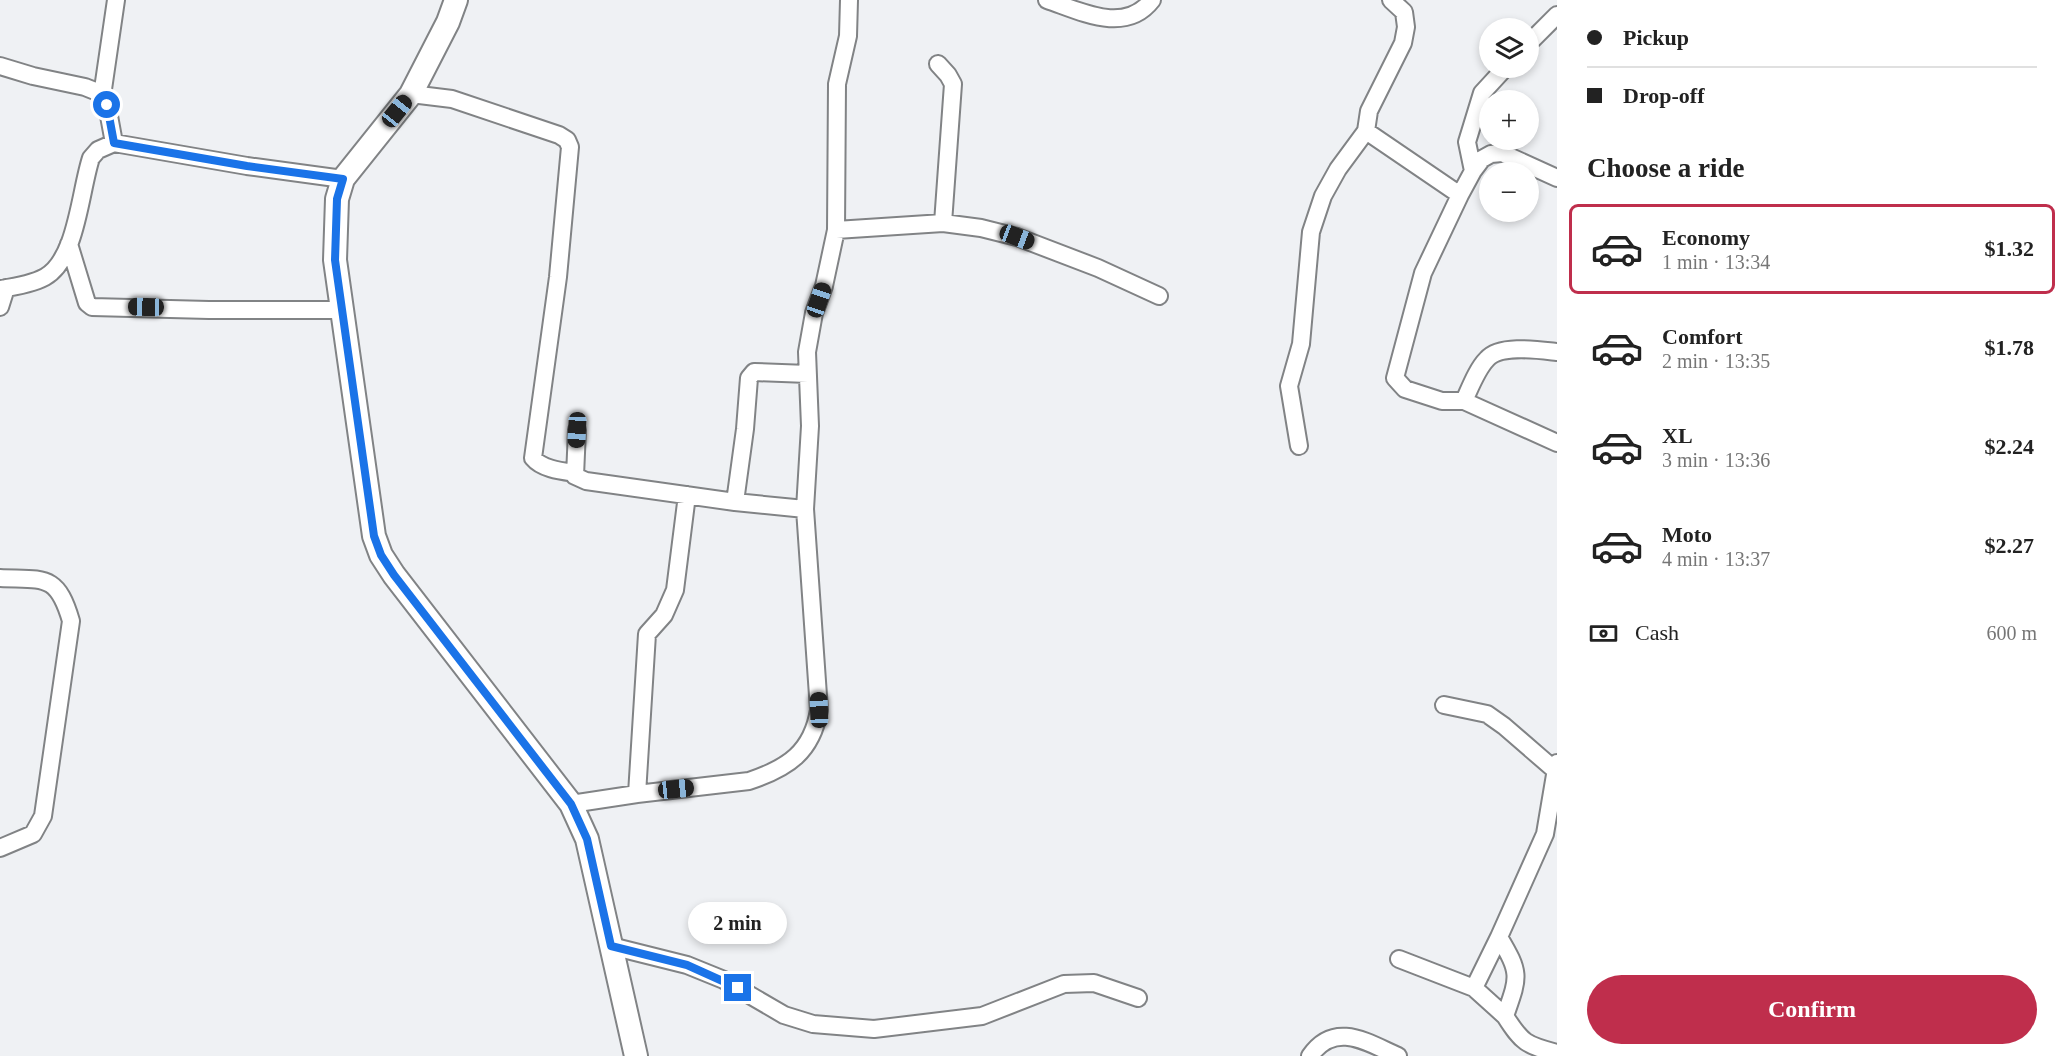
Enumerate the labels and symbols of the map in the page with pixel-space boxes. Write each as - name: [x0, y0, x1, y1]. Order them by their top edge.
- route start: [93, 91, 120, 118]
- car: [379, 91, 415, 131]
- car: [997, 222, 1037, 252]
- car: [805, 280, 833, 320]
- car: [128, 298, 164, 316]
- car: [567, 412, 587, 448]
- car: [809, 692, 829, 728]
- car: [657, 778, 695, 800]
- callout: 2 min: [688, 901, 788, 943]
- route end: [724, 974, 751, 1001]

